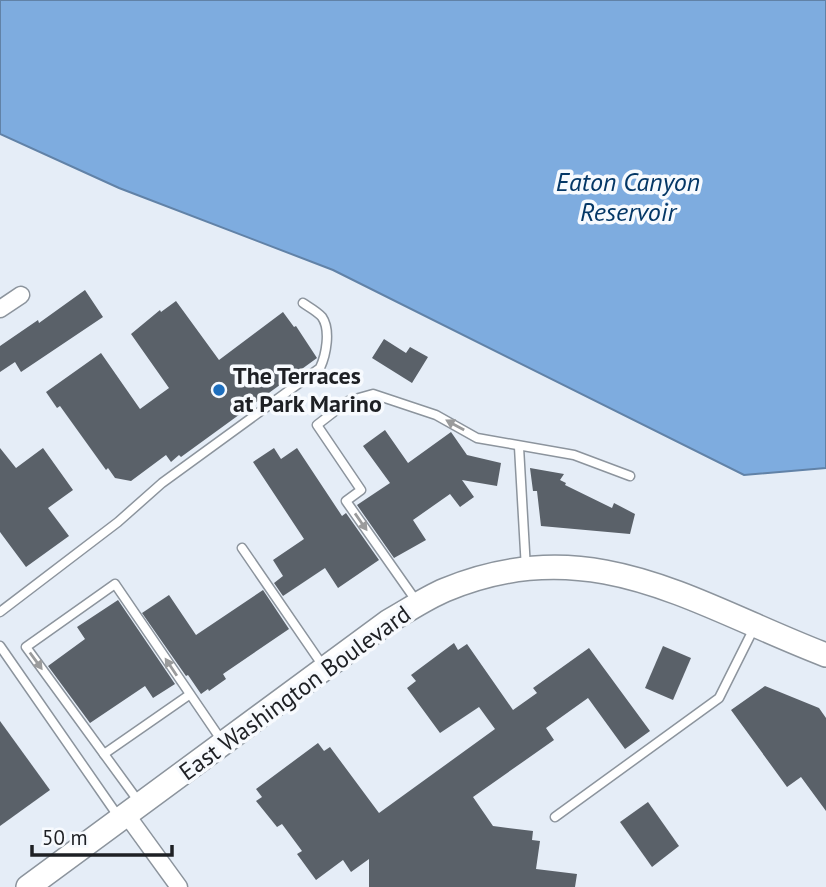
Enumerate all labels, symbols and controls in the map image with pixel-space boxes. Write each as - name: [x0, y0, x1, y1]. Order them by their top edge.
- water label: Eaton Canyon Reservoir: [556, 165, 700, 228]
- place label: The Terraces at Park Marino: [233, 360, 382, 419]
- marker: The Terraces at Park Marino: [211, 382, 227, 398]
- one-way arrow: [445, 419, 464, 431]
- one-way arrow: [354, 513, 368, 531]
- street label: East Washington Boulevard: [173, 598, 417, 787]
- one-way arrow: [29, 652, 43, 671]
- one-way arrow: [164, 657, 177, 677]
- scale bar: [32, 814, 172, 858]
- text: 50 m: [42, 824, 88, 851]

